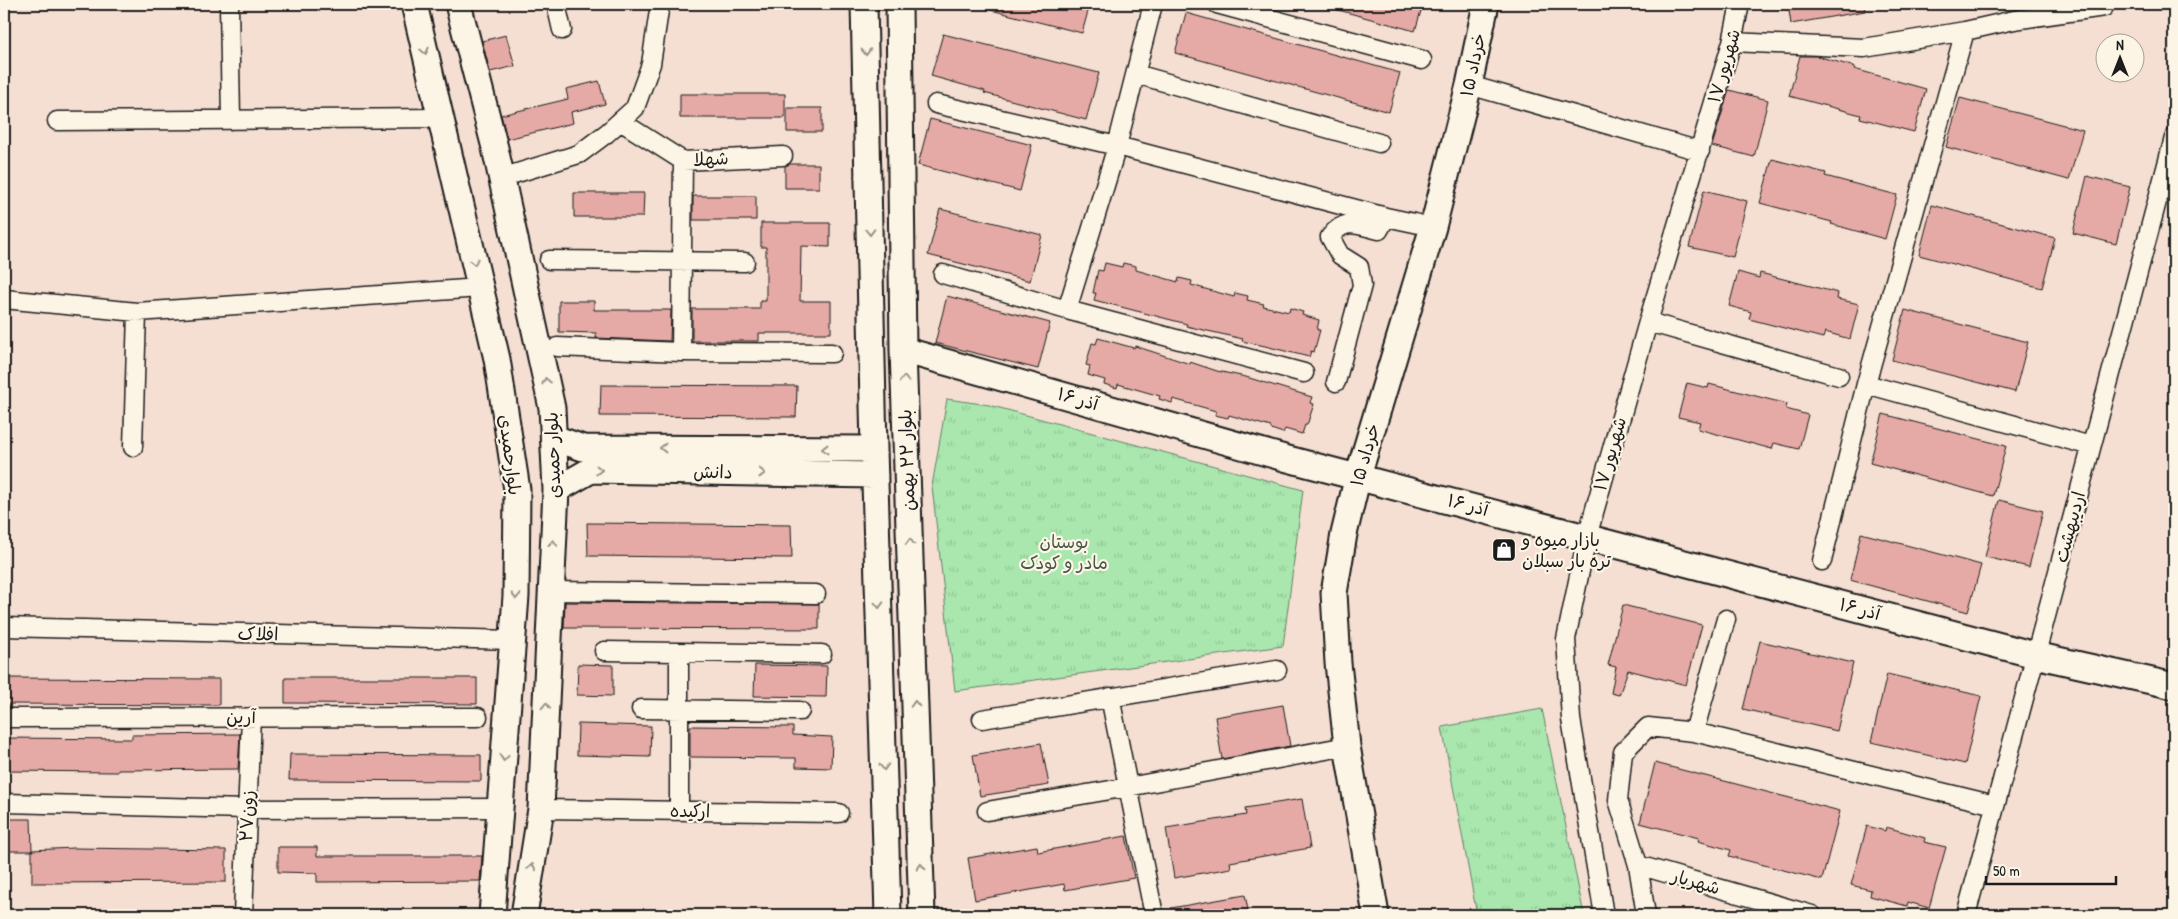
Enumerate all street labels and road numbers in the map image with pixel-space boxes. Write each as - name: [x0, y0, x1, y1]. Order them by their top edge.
- street label: ۱۷ شهریور: [1701, 26, 1746, 106]
- street label: ۱۵ خرداد: [1454, 31, 1491, 99]
- street label: شهلا: [693, 145, 729, 172]
- street label: ۱۶ آذر: [1055, 381, 1103, 417]
- street label: بلوار ۲۲ بهمن: [892, 409, 921, 511]
- street label: بلوار حمیدی: [539, 411, 566, 499]
- street label: بلوارحمیدی: [493, 413, 528, 497]
- street label: ۱۷ شهریور: [1587, 414, 1632, 494]
- street label: ۱۵ خرداد: [1344, 420, 1385, 489]
- street label: دانش: [693, 459, 733, 484]
- street label: ۱۶ آذر: [1445, 487, 1493, 522]
- street label: اردیبهشت: [2048, 488, 2091, 565]
- street label: ۱۶ آذر: [1837, 591, 1885, 626]
- street label: افلاک: [237, 621, 279, 646]
- street label: آرین: [226, 704, 257, 729]
- street label: زون۲۷: [233, 790, 260, 842]
- street label: ارکیده: [670, 798, 710, 823]
- street label: شهریار: [1667, 862, 1723, 900]

